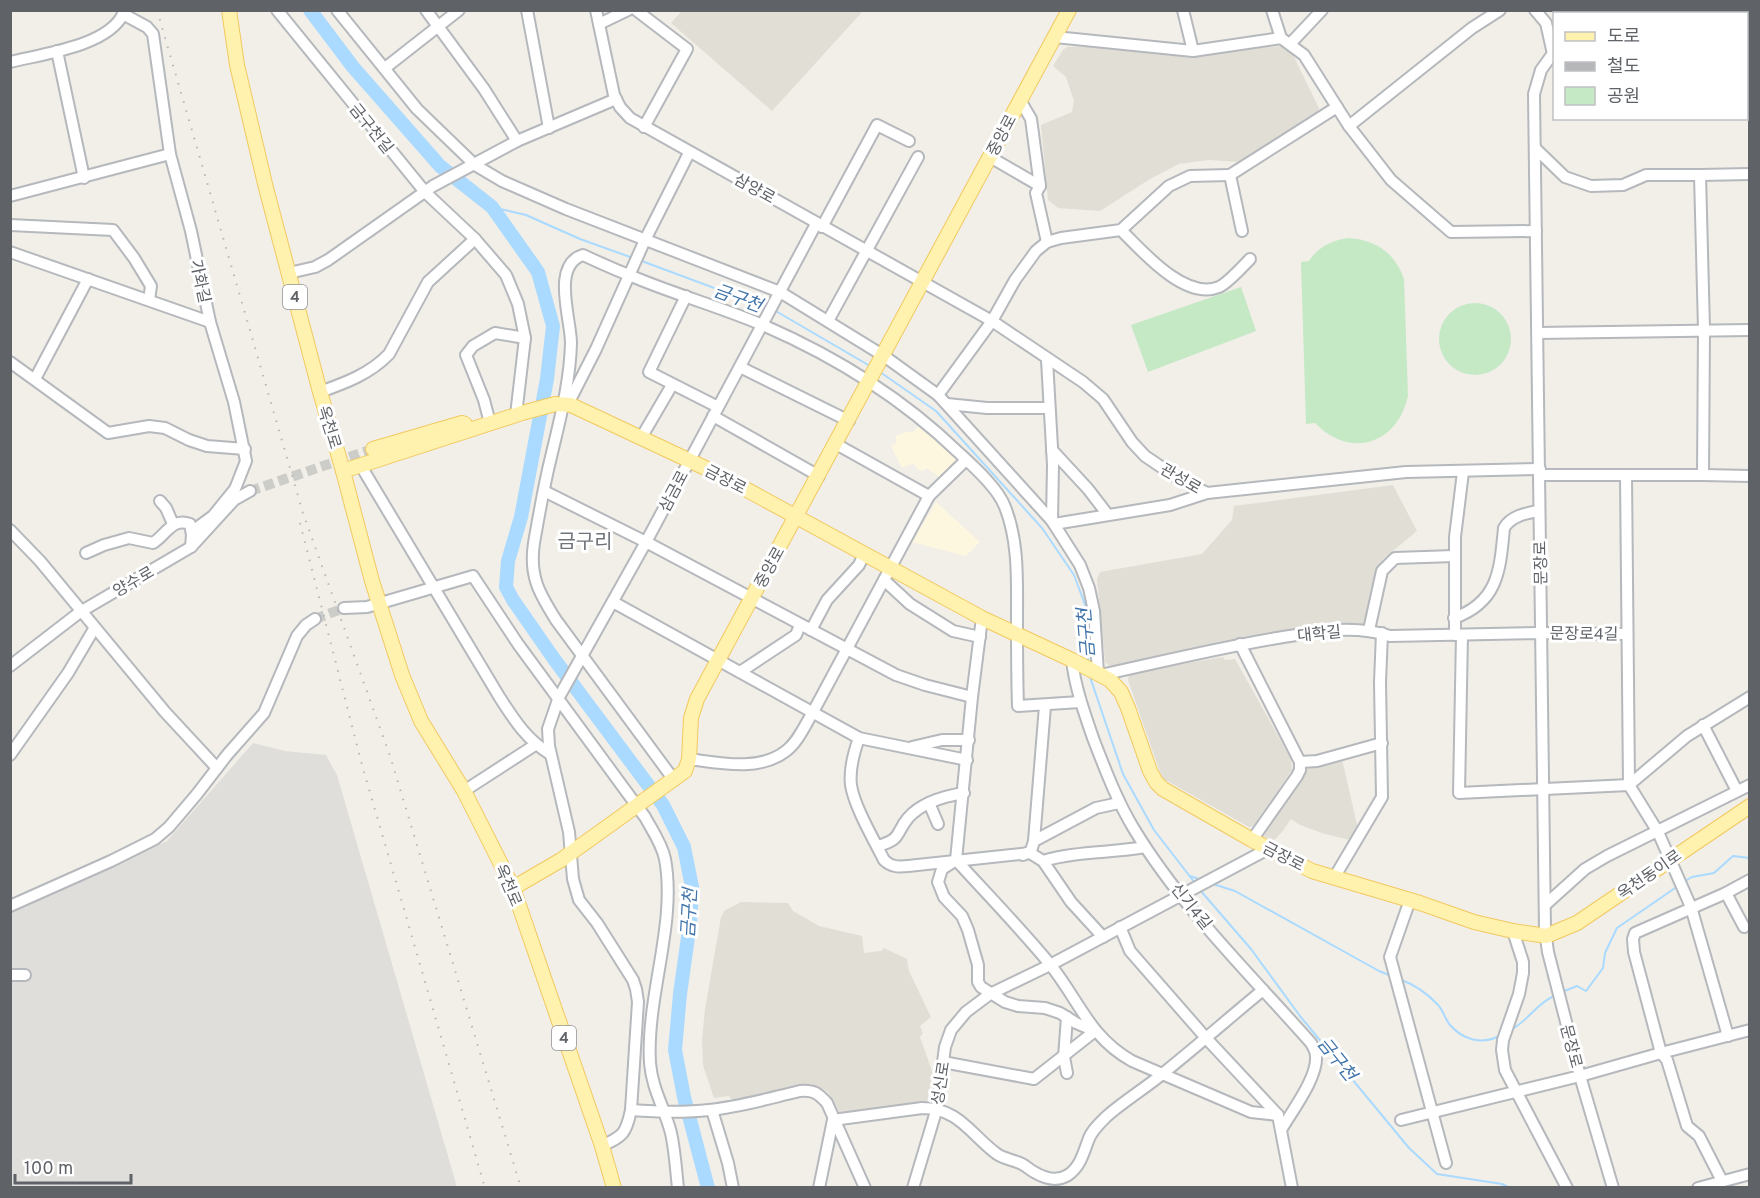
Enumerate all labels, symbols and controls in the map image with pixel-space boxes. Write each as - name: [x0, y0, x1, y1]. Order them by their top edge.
- legend: [1553, 12, 1748, 120]
- text: 도로: [1607, 26, 1640, 49]
- text: 철도: [1607, 56, 1640, 79]
- text: 공원: [1607, 86, 1640, 109]
- street label: 금구천길: [344, 100, 397, 158]
- street label: 중앙로: [984, 112, 1022, 160]
- street label: 삼양로: [730, 170, 778, 209]
- street label: 가화길: [185, 258, 213, 305]
- water label: 금구천: [710, 280, 767, 320]
- road number: 4: [283, 285, 307, 309]
- street label: 옥천로: [312, 404, 344, 452]
- street label: 관성로: [1156, 460, 1204, 500]
- street label: 금장로: [701, 462, 750, 500]
- street label: 삼금로: [656, 468, 694, 516]
- district label: 금구리: [557, 530, 613, 556]
- street label: 문장로: [1532, 540, 1552, 585]
- street label: 중앙로: [751, 544, 790, 592]
- street label: 양수로: [110, 563, 158, 602]
- water label: 금구천: [1074, 605, 1101, 659]
- street label: 대학길: [1296, 623, 1342, 647]
- street label: 문장로4길: [1549, 624, 1619, 646]
- street label: 금장로: [1259, 839, 1308, 877]
- street label: 옥천동이로: [1614, 846, 1686, 905]
- street label: 옥천로: [489, 862, 525, 910]
- street label: 신기4길: [1166, 880, 1215, 935]
- water label: 금구천: [678, 885, 703, 938]
- street label: 문장로: [1555, 1023, 1586, 1071]
- road number: 4: [552, 1026, 576, 1050]
- water label: 금구천: [1311, 1033, 1362, 1088]
- street label: 성신로: [929, 1060, 955, 1107]
- scale bar: [15, 1147, 130, 1185]
- text: 100 m: [24, 1158, 73, 1181]

